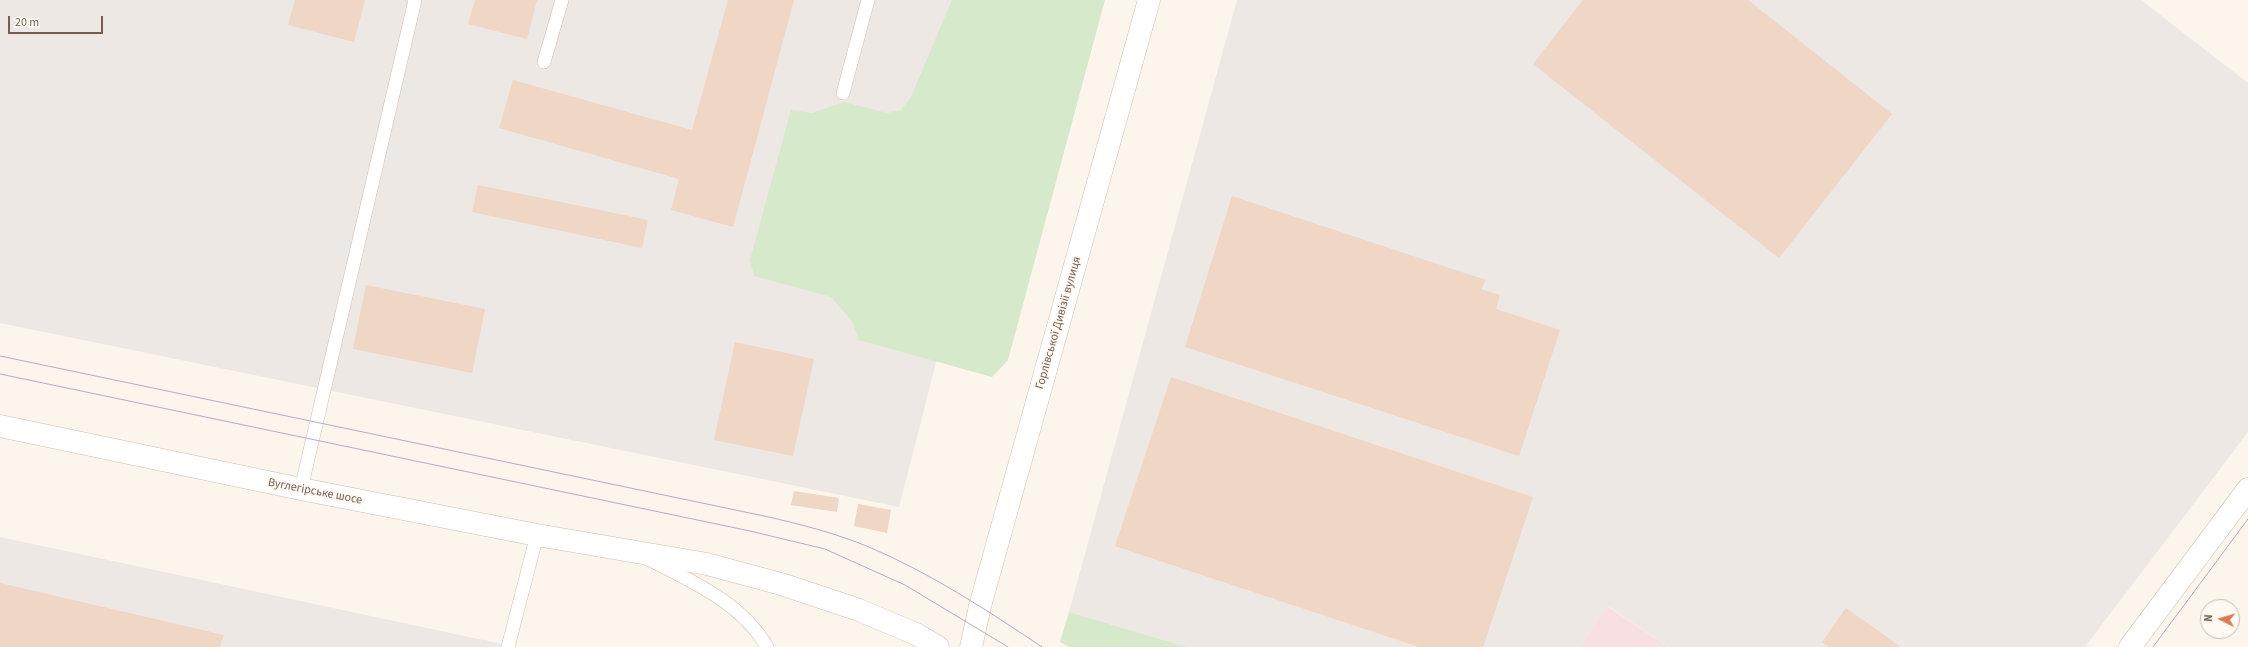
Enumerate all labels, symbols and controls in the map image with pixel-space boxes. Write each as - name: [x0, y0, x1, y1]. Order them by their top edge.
- scale bar: [10, 8, 105, 34]
- text: 20 m: [15, 14, 39, 31]
- street label: Горлівської Дивізії вулиця: [1033, 255, 1085, 391]
- street label: Вуглегірське шосе: [267, 476, 363, 508]
- north arrow: [2200, 599, 2240, 639]
- text: N: [2201, 614, 2216, 622]

